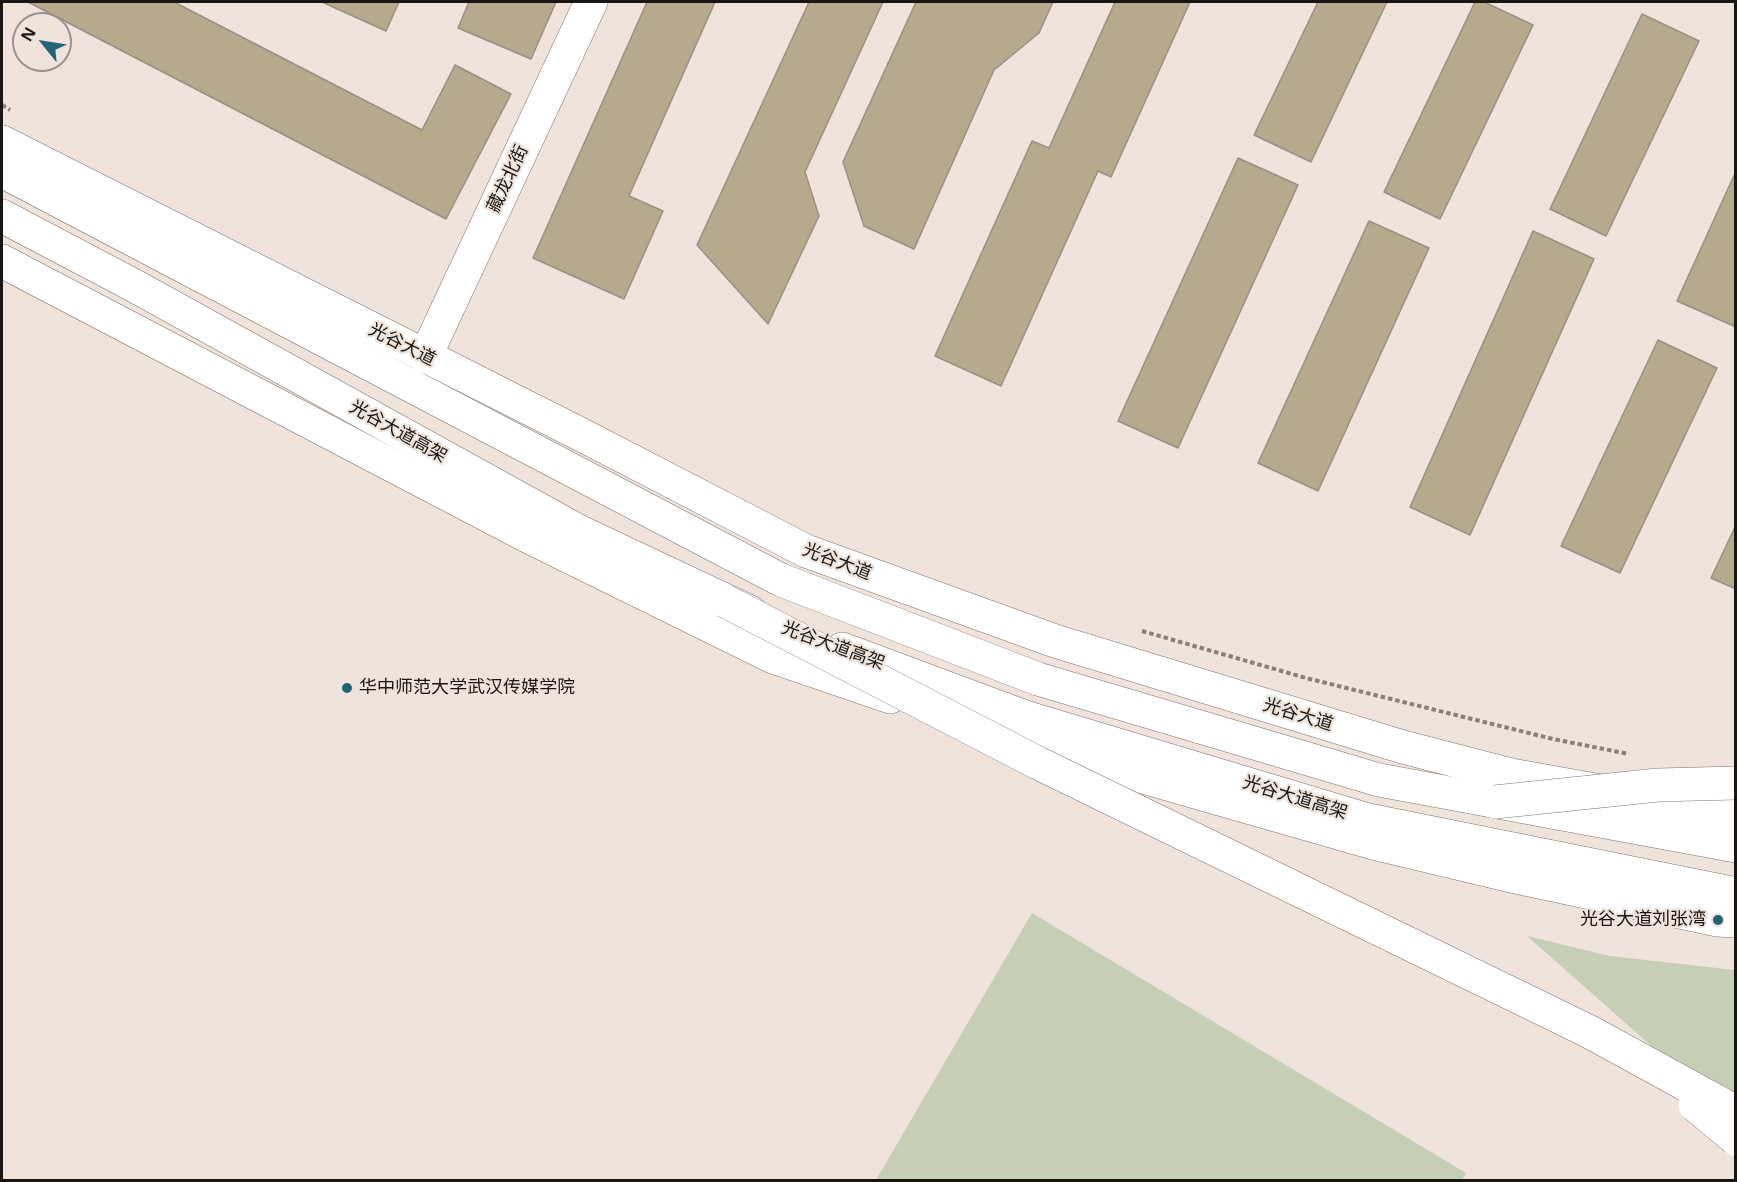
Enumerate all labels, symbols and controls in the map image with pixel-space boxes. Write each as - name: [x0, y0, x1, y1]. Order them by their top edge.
- north arrow: [12, 12, 72, 72]
- text: N: [15, 23, 41, 45]
- street label: 藏龙北街: [483, 142, 533, 216]
- street label: 光谷大道: [365, 319, 439, 371]
- street label: 光谷大道高架: [346, 396, 450, 468]
- street label: 光谷大道: [800, 539, 874, 585]
- street label: 光谷大道高架: [779, 617, 887, 675]
- place label: 华中师范大学武汉传媒学院: [359, 677, 575, 699]
- marker: 华中师范大学武汉传媒学院: [340, 681, 354, 695]
- street label: 光谷大道: [1260, 694, 1336, 736]
- street label: 光谷大道高架: [1240, 772, 1350, 824]
- place label: 光谷大道刘张湾: [1580, 909, 1706, 931]
- marker: 光谷大道刘张湾: [1711, 913, 1725, 927]

